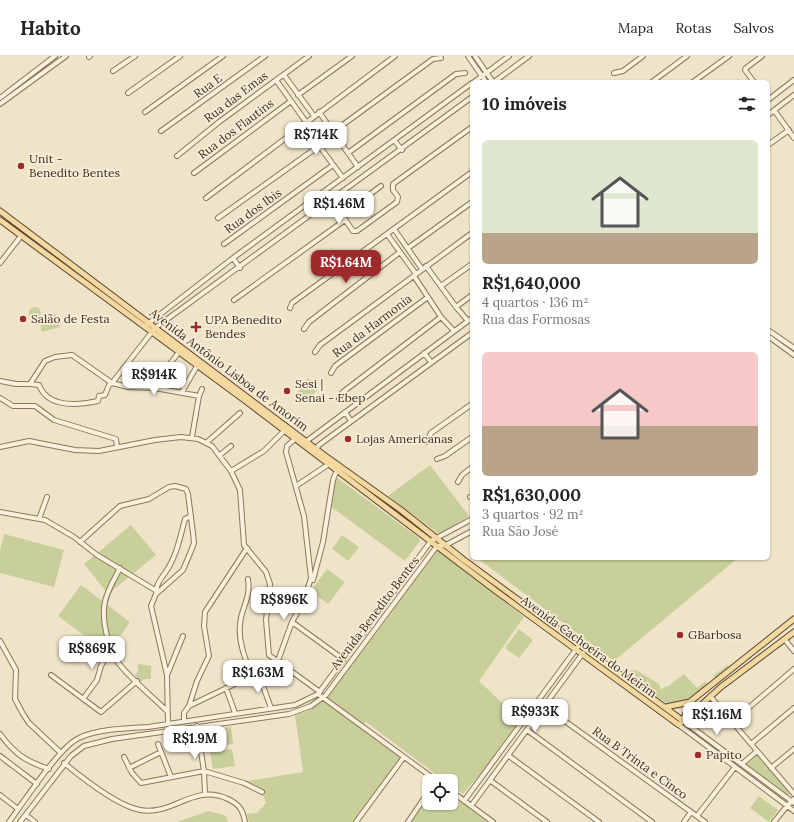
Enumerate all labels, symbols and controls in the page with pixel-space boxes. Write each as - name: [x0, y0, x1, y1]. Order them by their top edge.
- text: Habito: [20, 16, 81, 40]
- text: Mapa: [618, 19, 653, 37]
- text: Rotas: [675, 19, 711, 37]
- text: Salvos: [733, 19, 774, 37]
- street label: Rua das Emas: [201, 67, 271, 125]
- street label: Rua E: [191, 70, 225, 101]
- text: 10 imóveis: [482, 93, 567, 115]
- icon: filters: [736, 93, 758, 115]
- street label: Rua dos Flautins: [195, 95, 277, 162]
- pin: R$714K: [283, 122, 349, 156]
- text: R$714K: [294, 126, 338, 143]
- place label: Unit - Benedito Bentes: [29, 151, 121, 180]
- marker: Unit - Benedito Bentes: [16, 161, 26, 171]
- icon: home: [584, 166, 656, 238]
- street label: Rua dos Ibis: [221, 185, 285, 236]
- pin: R$1.46M: [302, 191, 376, 225]
- text: R$1.46M: [313, 195, 365, 212]
- pin: R$1.64M: [309, 250, 383, 284]
- text: R$1.64M: [320, 254, 372, 271]
- text: R$1,640,000: [482, 272, 581, 294]
- street label: Rua da Harmonia: [329, 291, 414, 360]
- text: 4 quartos · 136 m²: [482, 294, 588, 311]
- street label: Avenida Antônio Lisboa de Amorim: [146, 304, 312, 434]
- place label: Salão de Festa: [31, 311, 110, 326]
- text: Rua das Formosas: [482, 311, 590, 328]
- place label: UPA Benedito Bendes: [205, 312, 282, 341]
- marker: Salão de Festa: [18, 314, 28, 324]
- marker: UPA Benedito Bendes: [190, 321, 202, 333]
- pin: R$914K: [121, 362, 187, 396]
- text: R$914K: [131, 366, 177, 383]
- place label: Sesi | Senai - Ebep: [295, 376, 365, 405]
- icon: home: [584, 378, 656, 450]
- marker: Sesi | Senai - Ebep: [282, 386, 292, 396]
- place label: Lojas Americanas: [356, 431, 453, 446]
- marker: Lojas Americanas: [343, 434, 353, 444]
- text: R$1,630,000: [482, 484, 581, 506]
- text: 3 quartos · 92 m²: [482, 506, 584, 523]
- text: Rua São José: [482, 523, 559, 540]
- street label: Avenida Benedito Bentes: [326, 553, 422, 673]
- pin: R$896K: [251, 587, 317, 621]
- text: R$896K: [260, 591, 308, 608]
- street label: Avenida Cachoeira do Meirim: [518, 592, 660, 701]
- place label: GBarbosa: [688, 627, 742, 642]
- marker: GBarbosa: [675, 630, 685, 640]
- pin: R$869K: [59, 636, 125, 670]
- text: R$869K: [68, 640, 116, 657]
- pin: R$1.63M: [221, 660, 295, 694]
- text: R$1.63M: [232, 664, 284, 681]
- pin: R$933K: [502, 699, 568, 733]
- pin: R$1.16M: [680, 702, 754, 736]
- text: R$933K: [511, 703, 559, 720]
- text: R$1.16M: [692, 706, 742, 723]
- street label: Rua B Trinta e Cinco: [590, 723, 691, 802]
- pin: R$1.9M: [162, 726, 228, 760]
- text: R$1.9M: [173, 730, 218, 747]
- place label: Papito: [706, 747, 742, 762]
- marker: Papito: [693, 750, 703, 760]
- map controls: [422, 774, 458, 810]
- button: locate: [422, 774, 458, 810]

